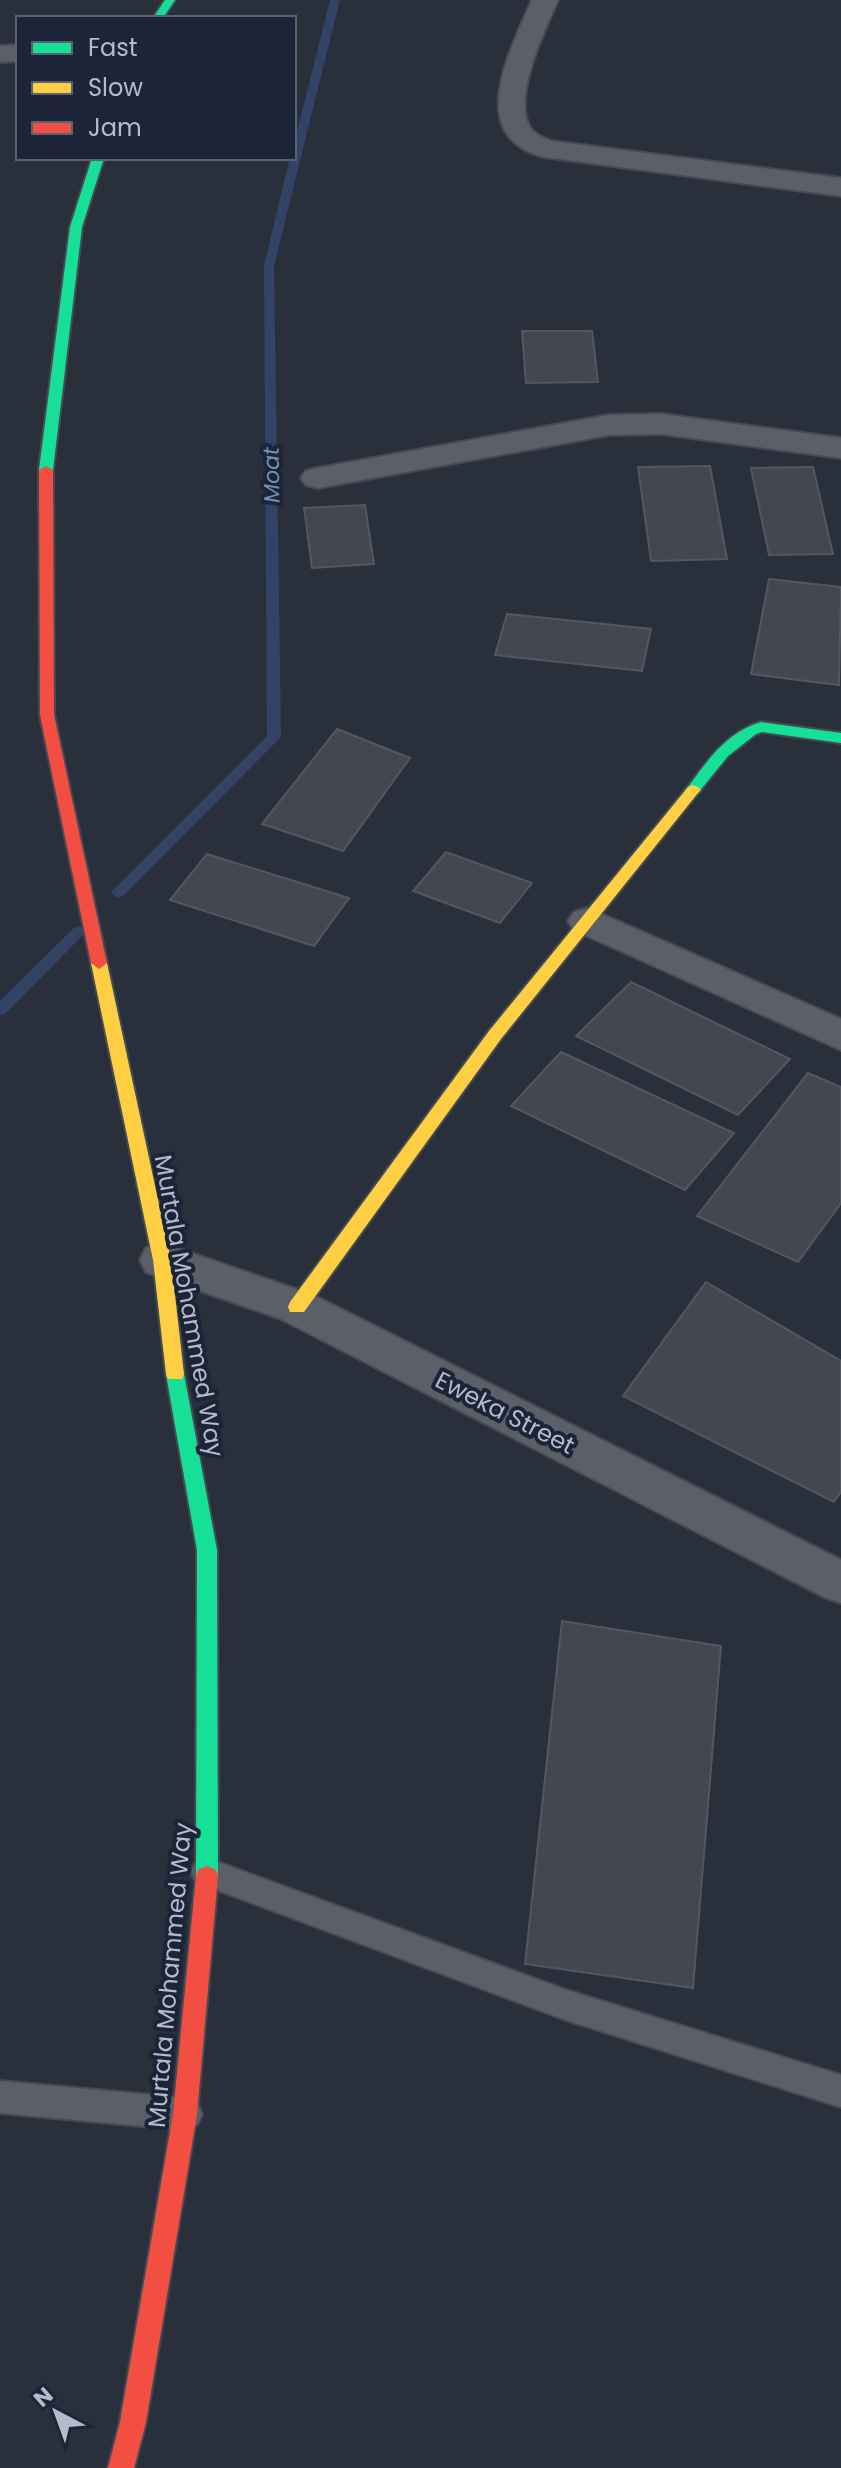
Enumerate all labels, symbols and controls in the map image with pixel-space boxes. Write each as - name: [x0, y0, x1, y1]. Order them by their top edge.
- legend: [16, 16, 296, 160]
- text: Fast: [88, 31, 138, 64]
- text: Slow: [88, 71, 143, 104]
- text: Jam: [88, 111, 142, 144]
- water label: Moat: [255, 446, 287, 503]
- street label: Murtala Mohammed Way: [147, 1152, 232, 1460]
- street label: Eweka Street: [430, 1363, 580, 1462]
- street label: Murtala Mohammed Way: [140, 1821, 199, 2129]
- north arrow: [16, 2372, 96, 2452]
- text: N: [27, 2380, 60, 2414]

